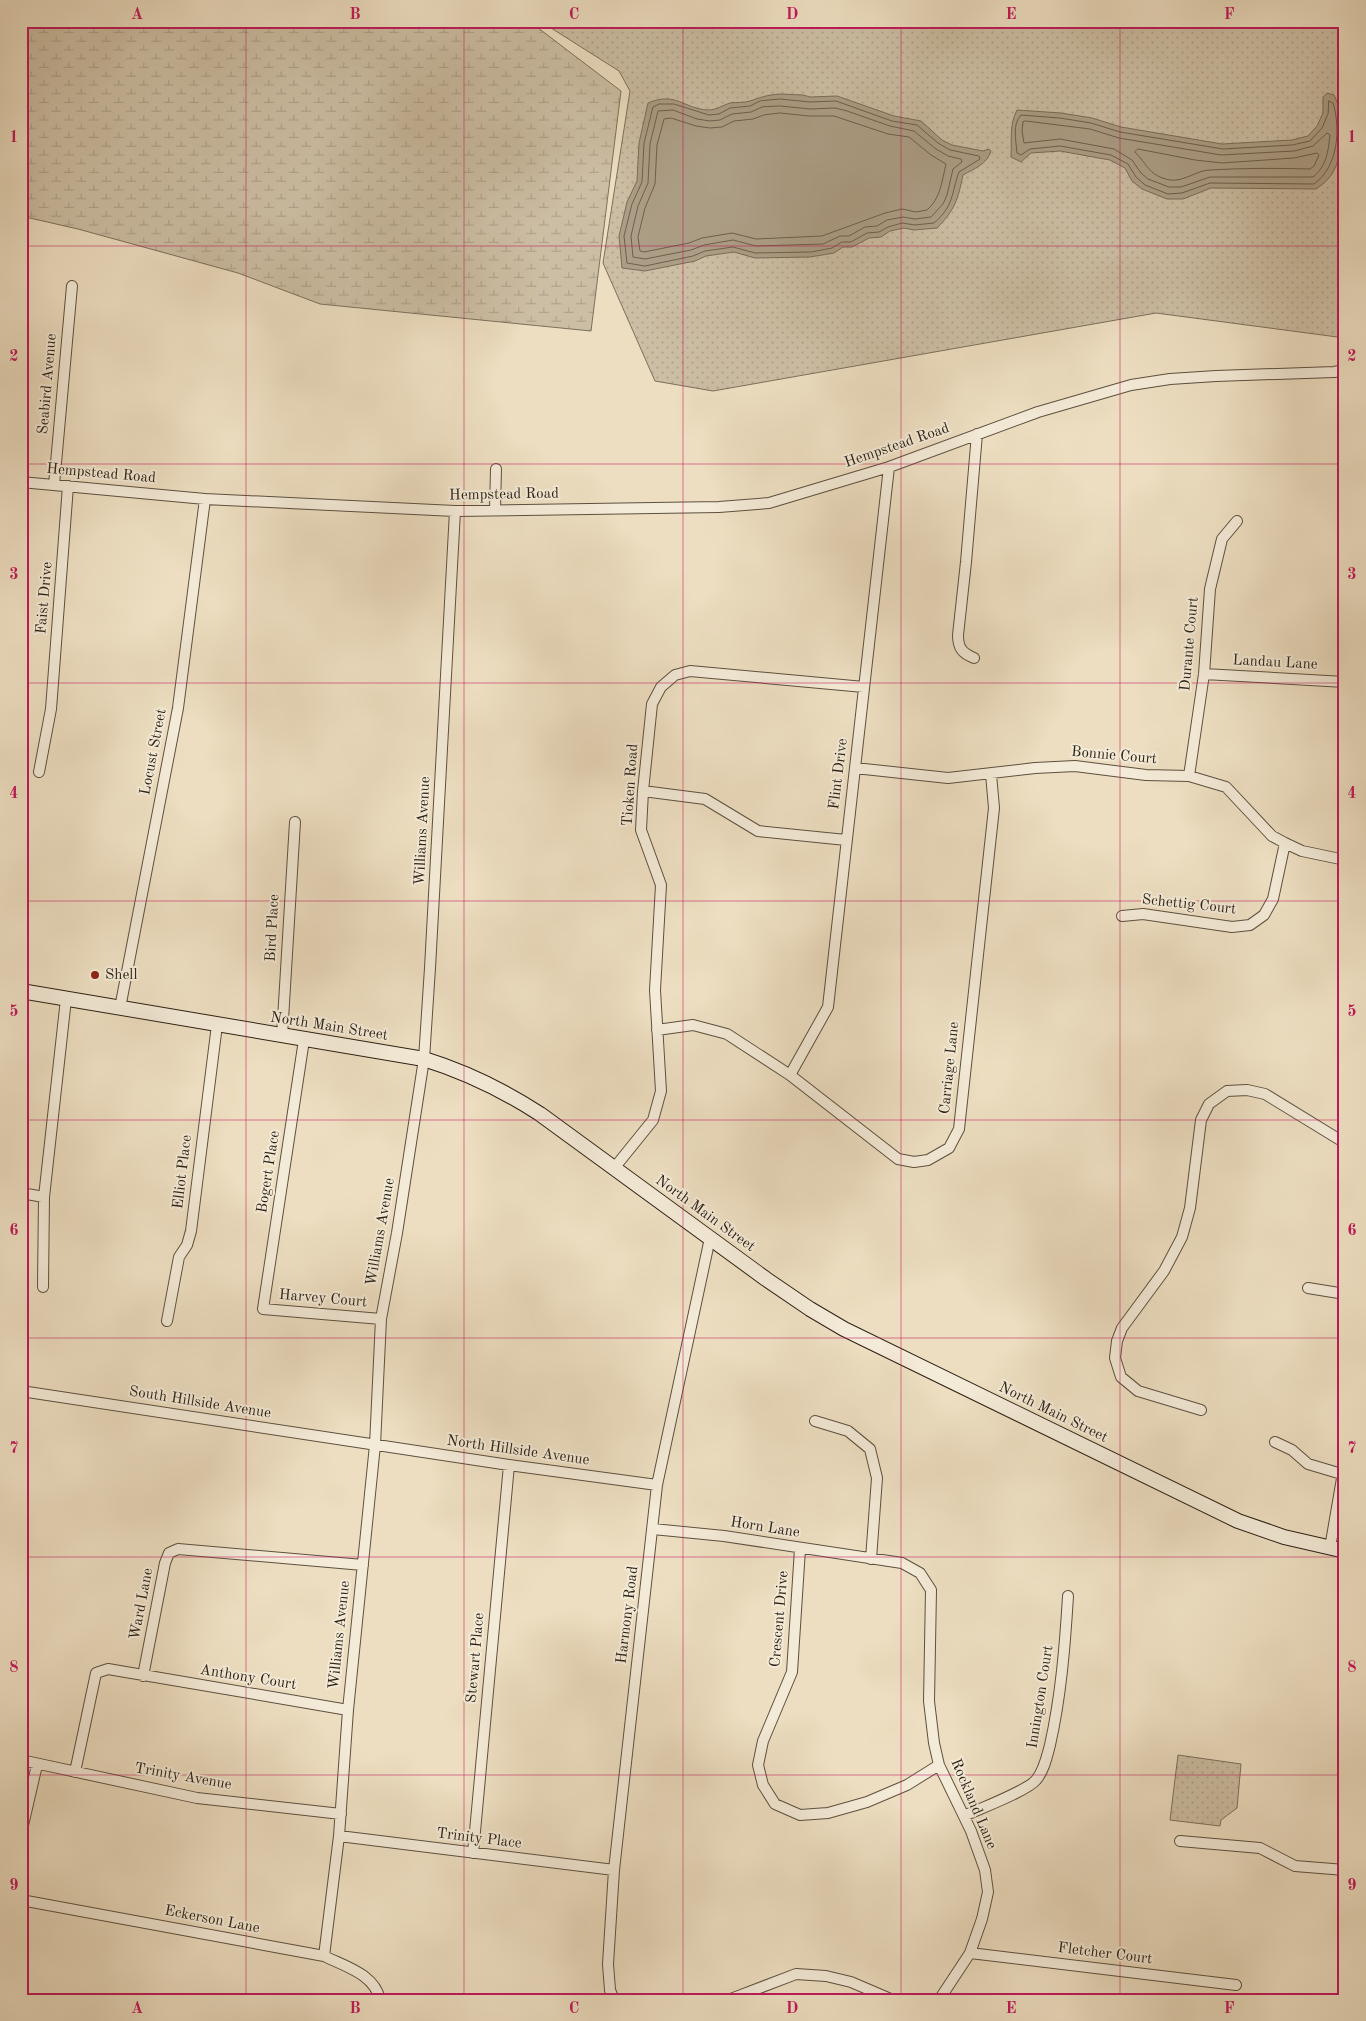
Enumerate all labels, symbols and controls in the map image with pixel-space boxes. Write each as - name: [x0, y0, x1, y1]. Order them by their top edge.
- text: A: [131, 7, 143, 23]
- text: B: [349, 7, 361, 23]
- text: C: [569, 7, 579, 23]
- text: D: [786, 7, 798, 23]
- text: E: [1005, 7, 1017, 23]
- text: F: [1224, 7, 1235, 23]
- text: 1: [9, 130, 19, 146]
- text: 1: [1347, 130, 1357, 146]
- street label: Seabird Avenue: [36, 333, 60, 435]
- text: 2: [9, 349, 19, 365]
- text: 2: [1347, 349, 1357, 365]
- street label: Hempstead Road: [843, 421, 952, 471]
- street label: Hempstead Road: [46, 462, 157, 486]
- street label: Hempstead Road: [449, 487, 559, 503]
- street label: Faist Drive: [34, 561, 56, 635]
- text: 3: [9, 567, 19, 583]
- text: 3: [1347, 567, 1357, 583]
- street label: Durante Court: [1178, 596, 1202, 692]
- street label: Landau Lane: [1232, 653, 1318, 673]
- street label: Locust Street: [138, 707, 170, 797]
- street label: Flint Drive: [827, 737, 851, 811]
- street label: Tioken Road: [621, 743, 641, 827]
- street label: Bonnie Court: [1070, 745, 1158, 767]
- street label: Williams Avenue: [413, 776, 433, 886]
- text: 4: [9, 786, 19, 802]
- text: 4: [1347, 786, 1357, 802]
- street label: Schettig Court: [1141, 893, 1237, 917]
- street label: Bird Place: [264, 894, 282, 962]
- place label: Shell: [105, 968, 137, 983]
- marker: Shell: [89, 969, 101, 981]
- text: 5: [9, 1004, 19, 1020]
- text: 5: [1347, 1004, 1357, 1020]
- street label: North Main Street: [269, 1010, 389, 1044]
- street label: Carriage Lane: [938, 1021, 962, 1115]
- street label: Bogert Place: [255, 1130, 283, 1214]
- street label: Elliot Place: [171, 1134, 195, 1210]
- street label: North Main Street: [653, 1173, 757, 1255]
- street label: Williams Avenue: [364, 1177, 398, 1287]
- text: 6: [9, 1223, 19, 1239]
- text: 6: [1347, 1223, 1357, 1239]
- street label: Harvey Court: [278, 1288, 368, 1310]
- street label: North Main Street: [996, 1380, 1110, 1446]
- street label: South Hillside Avenue: [128, 1384, 272, 1422]
- street label: North Hillside Avenue: [446, 1434, 590, 1468]
- text: 7: [9, 1441, 19, 1457]
- text: 7: [1347, 1441, 1357, 1457]
- street label: Horn Lane: [729, 1515, 801, 1541]
- street label: Harmony Road: [615, 1565, 641, 1665]
- street label: Ward Lane: [128, 1567, 156, 1641]
- street label: Crescent Drive: [768, 1570, 792, 1668]
- street label: Williams Avenue: [327, 1580, 353, 1690]
- street label: Stewart Place: [465, 1612, 487, 1704]
- street label: Innington Court: [1025, 1644, 1057, 1750]
- text: 8: [9, 1660, 19, 1676]
- text: 8: [1347, 1660, 1357, 1676]
- street label: Anthony Court: [199, 1663, 297, 1693]
- street label: Rockland Lane: [947, 1757, 999, 1851]
- street label: Trinity Avenue: [133, 1761, 233, 1793]
- street label: Trinity Place: [436, 1826, 522, 1852]
- text: 9: [9, 1878, 19, 1894]
- text: 9: [1347, 1878, 1357, 1894]
- street label: Eckerson Lane: [163, 1903, 261, 1937]
- street label: Fletcher Court: [1057, 1941, 1153, 1967]
- text: A: [131, 2001, 143, 2017]
- text: B: [349, 2001, 361, 2017]
- text: C: [569, 2001, 579, 2017]
- text: D: [786, 2001, 798, 2017]
- text: E: [1005, 2001, 1017, 2017]
- text: F: [1224, 2001, 1235, 2017]

